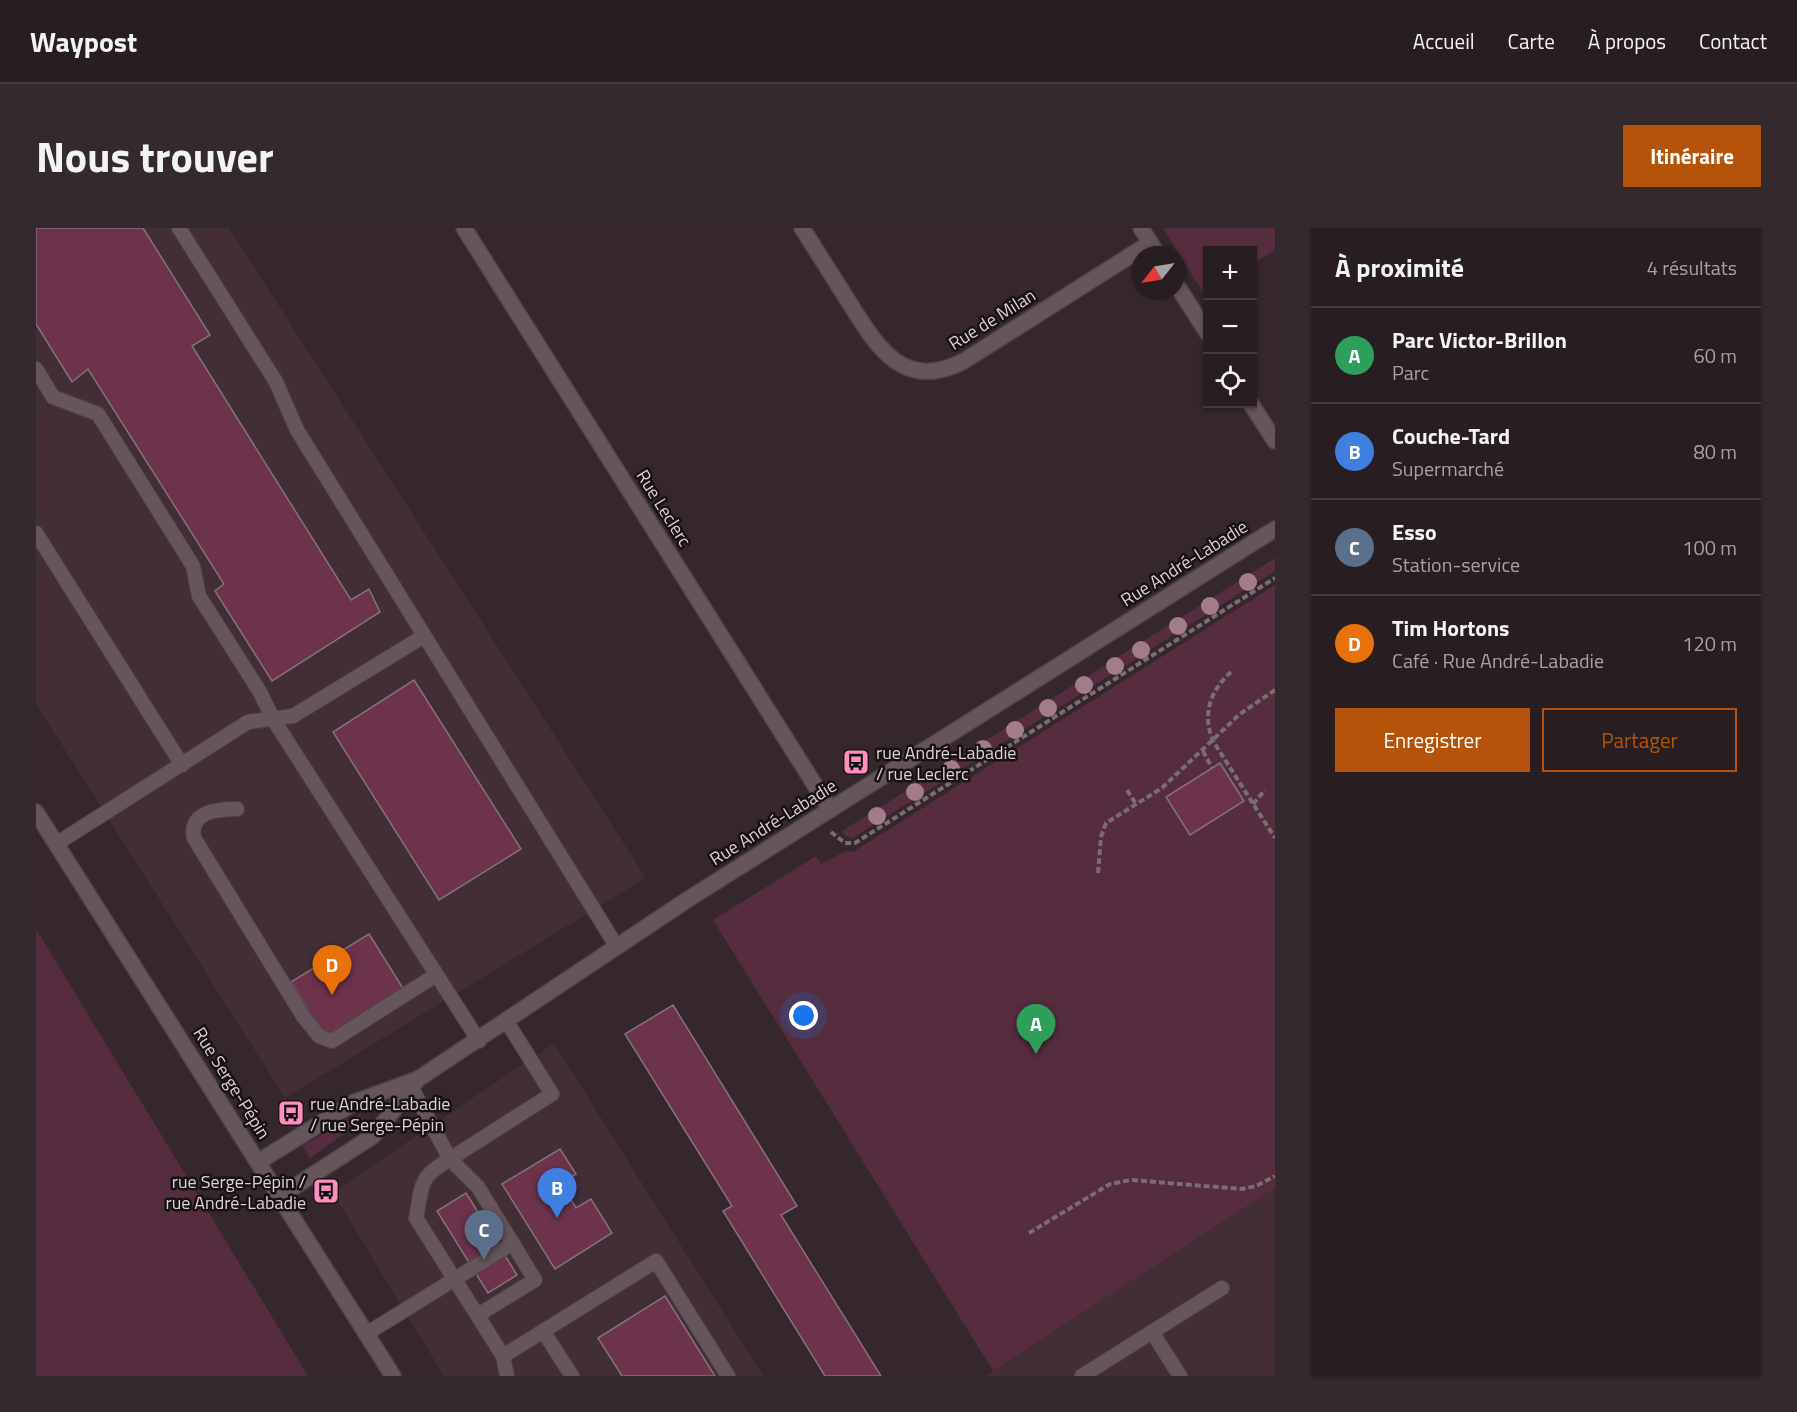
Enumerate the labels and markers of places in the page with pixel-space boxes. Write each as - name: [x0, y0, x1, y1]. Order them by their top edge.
- place label: rue André-Labadie / rue Leclerc: [876, 739, 1016, 787]
- bus stop icon: rue André-Labadie / rue Leclerc: [841, 747, 871, 777]
- pin: D: [312, 946, 352, 995]
- pin: A: [1016, 1004, 1056, 1054]
- place label: rue André-Labadie / rue Serge-Pépin: [310, 1090, 450, 1138]
- bus stop icon: rue André-Labadie / rue Serge-Pépin: [276, 1098, 306, 1128]
- place label: rue Serge-Pépin / rue André-Labadie: [166, 1168, 306, 1216]
- pin: B: [538, 1168, 576, 1218]
- bus stop icon: rue Serge-Pépin / rue André-Labadie: [311, 1176, 341, 1206]
- pin: C: [464, 1210, 504, 1260]

